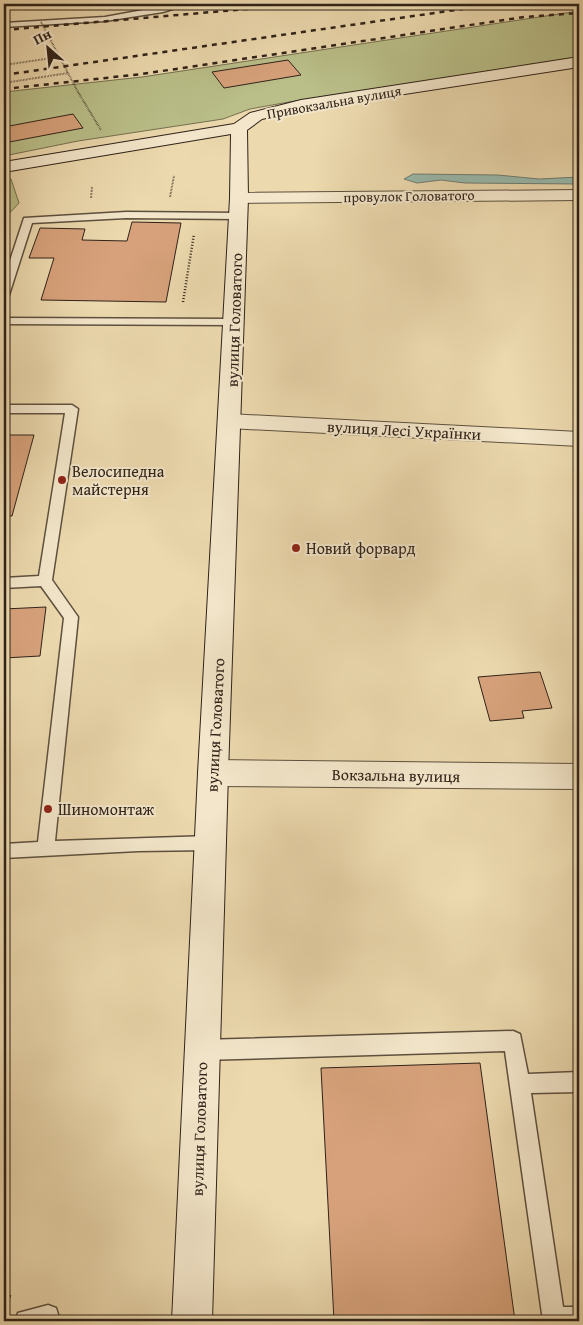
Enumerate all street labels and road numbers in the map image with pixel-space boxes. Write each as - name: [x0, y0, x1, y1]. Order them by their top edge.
- street label: Привокзальна вулиця: [265, 80, 403, 124]
- street label: провулок Головатого: [343, 185, 475, 207]
- street label: вулиця Головатого: [220, 253, 248, 387]
- street label: вулиця Лесі Українки: [326, 414, 482, 446]
- street label: вулиця Головатого: [200, 657, 230, 793]
- street label: Вокзальна вулиця: [332, 762, 460, 788]
- street label: вулиця Головатого: [185, 1062, 213, 1196]

